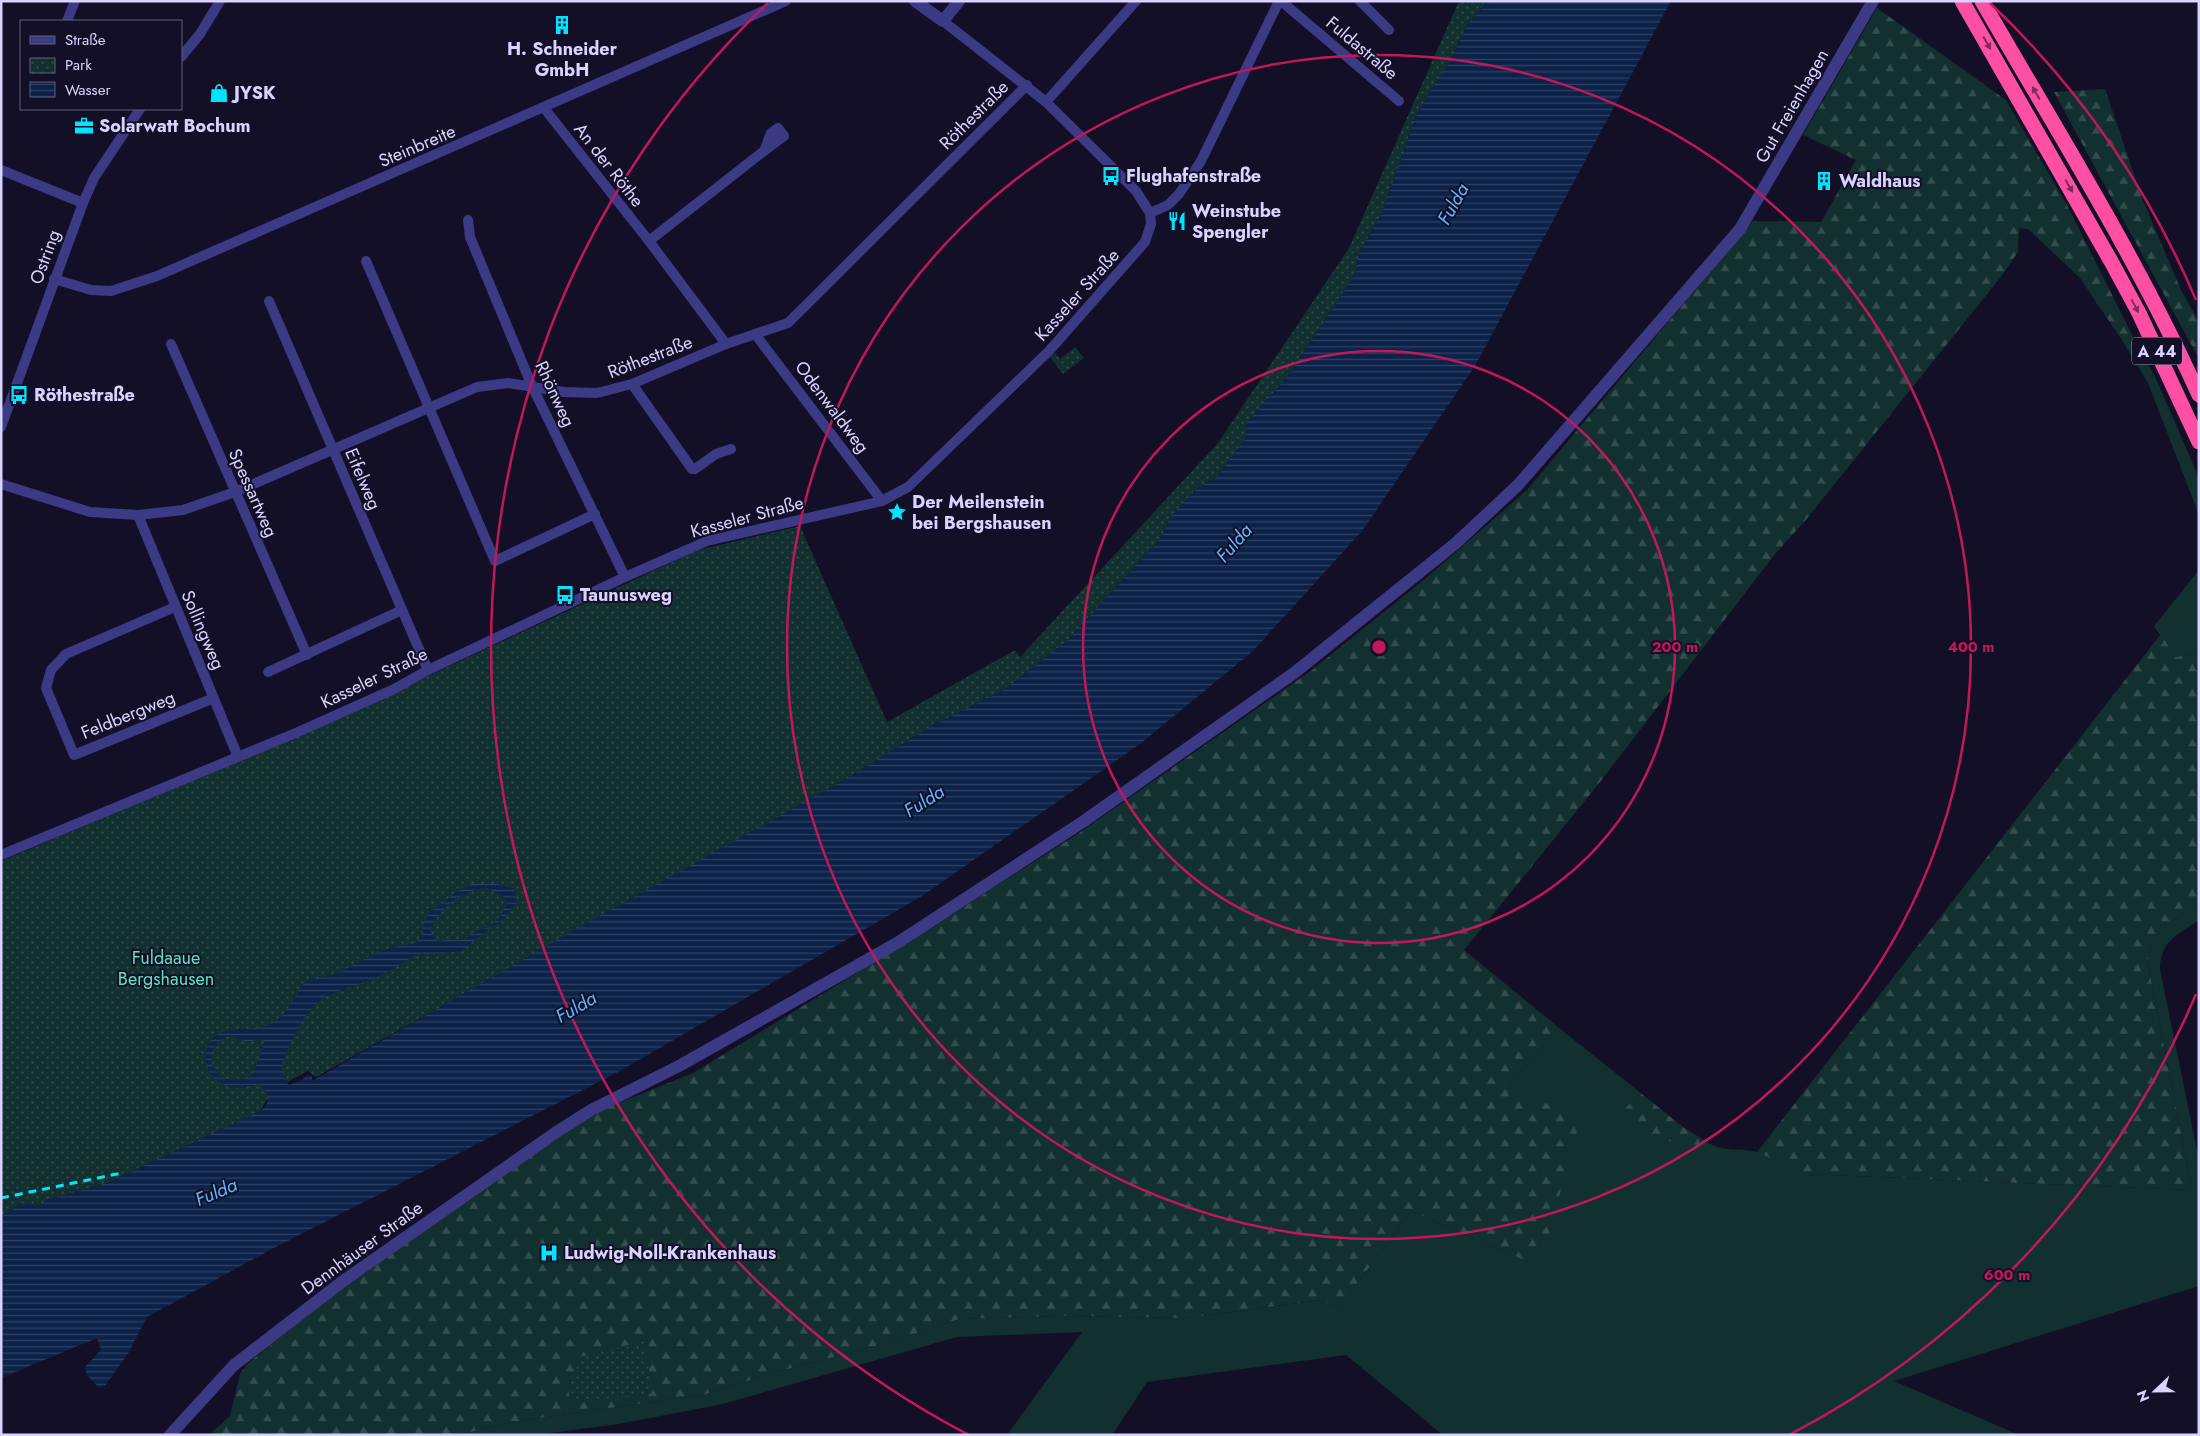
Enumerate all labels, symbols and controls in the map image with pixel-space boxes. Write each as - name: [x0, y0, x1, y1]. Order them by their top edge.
- street label: Fuldastraße: [1320, 10, 1404, 86]
- building icon: H. Schneider GmbH: [551, 14, 573, 36]
- legend: [20, 20, 182, 110]
- text: Straße: [65, 29, 106, 51]
- place label: H. Schneider GmbH: [507, 36, 618, 83]
- one-way arrow: [1983, 36, 1991, 51]
- street label: Gut Freienhagen: [1749, 44, 1835, 168]
- text: Park: [65, 54, 92, 76]
- street label: Röthestraße: [933, 74, 1015, 156]
- text: Wasser: [65, 79, 111, 101]
- place label: JYSK: [231, 80, 276, 106]
- shop icon: JYSK: [208, 82, 230, 104]
- one-way arrow: [2031, 87, 2040, 100]
- place label: Solarwatt Bochum: [99, 113, 250, 139]
- office icon: Solarwatt Bochum: [73, 115, 95, 137]
- street label: An der Röthe: [568, 117, 650, 213]
- street label: Steinbreite: [375, 118, 459, 174]
- place label: Flughafenstraße: [1126, 163, 1261, 189]
- bus stop icon: Flughafenstraße: [1100, 165, 1122, 187]
- place label: Waldhaus: [1839, 168, 1921, 194]
- building icon: Waldhaus: [1813, 170, 1835, 192]
- water label: Fulda: [1431, 178, 1476, 230]
- one-way arrow: [2065, 179, 2073, 194]
- place label: Weinstube Spengler: [1192, 198, 1281, 245]
- restaurant icon: Weinstube Spengler: [1166, 210, 1188, 232]
- street label: Ostring: [23, 226, 67, 288]
- street label: Kasseler Straße: [1029, 243, 1125, 347]
- one-way arrow: [2131, 299, 2139, 313]
- street label: Röthestraße: [604, 329, 696, 385]
- road number: A 44: [2132, 338, 2182, 364]
- street label: Odenwaldweg: [789, 355, 875, 459]
- street label: Rhönweg: [528, 357, 582, 431]
- place label: Röthestraße: [34, 382, 135, 408]
- bus stop icon: Röthestraße: [8, 384, 30, 406]
- street label: Eifelweg: [338, 444, 388, 514]
- street label: Spessartweg: [222, 445, 284, 541]
- street label: Kasseler Straße: [688, 489, 806, 545]
- place label: Der Meilenstein bei Bergshausen: [912, 489, 1052, 536]
- place icon: Der Meilenstein bei Bergshausen: [886, 501, 908, 523]
- water label: Fulda: [1209, 517, 1259, 568]
- place label: Taunusweg: [580, 582, 672, 608]
- bus stop icon: Taunusweg: [554, 584, 576, 606]
- street label: Sollingweg: [175, 586, 231, 674]
- text: 200 m: [1652, 636, 1698, 658]
- text: 400 m: [1947, 636, 1995, 658]
- centre of rings: [1370, 638, 1388, 656]
- street label: Kasseler Straße: [316, 641, 432, 715]
- street label: Feldbergweg: [77, 684, 179, 746]
- water label: Fulda: [898, 778, 950, 824]
- park label: Fuldaaue Bergshausen: [118, 945, 214, 992]
- water label: Fulda: [550, 984, 602, 1030]
- water label: Fulda: [191, 1171, 242, 1213]
- street label: Dennhäuser Straße: [296, 1195, 428, 1301]
- place label: Ludwig-Noll-Krankenhaus: [564, 1240, 776, 1266]
- hospital icon: Ludwig-Noll-Krankenhaus: [538, 1242, 560, 1264]
- text: 600 m: [1984, 1264, 2030, 1286]
- north arrow: [2130, 1366, 2180, 1416]
- text: N: [2132, 1387, 2154, 1405]

